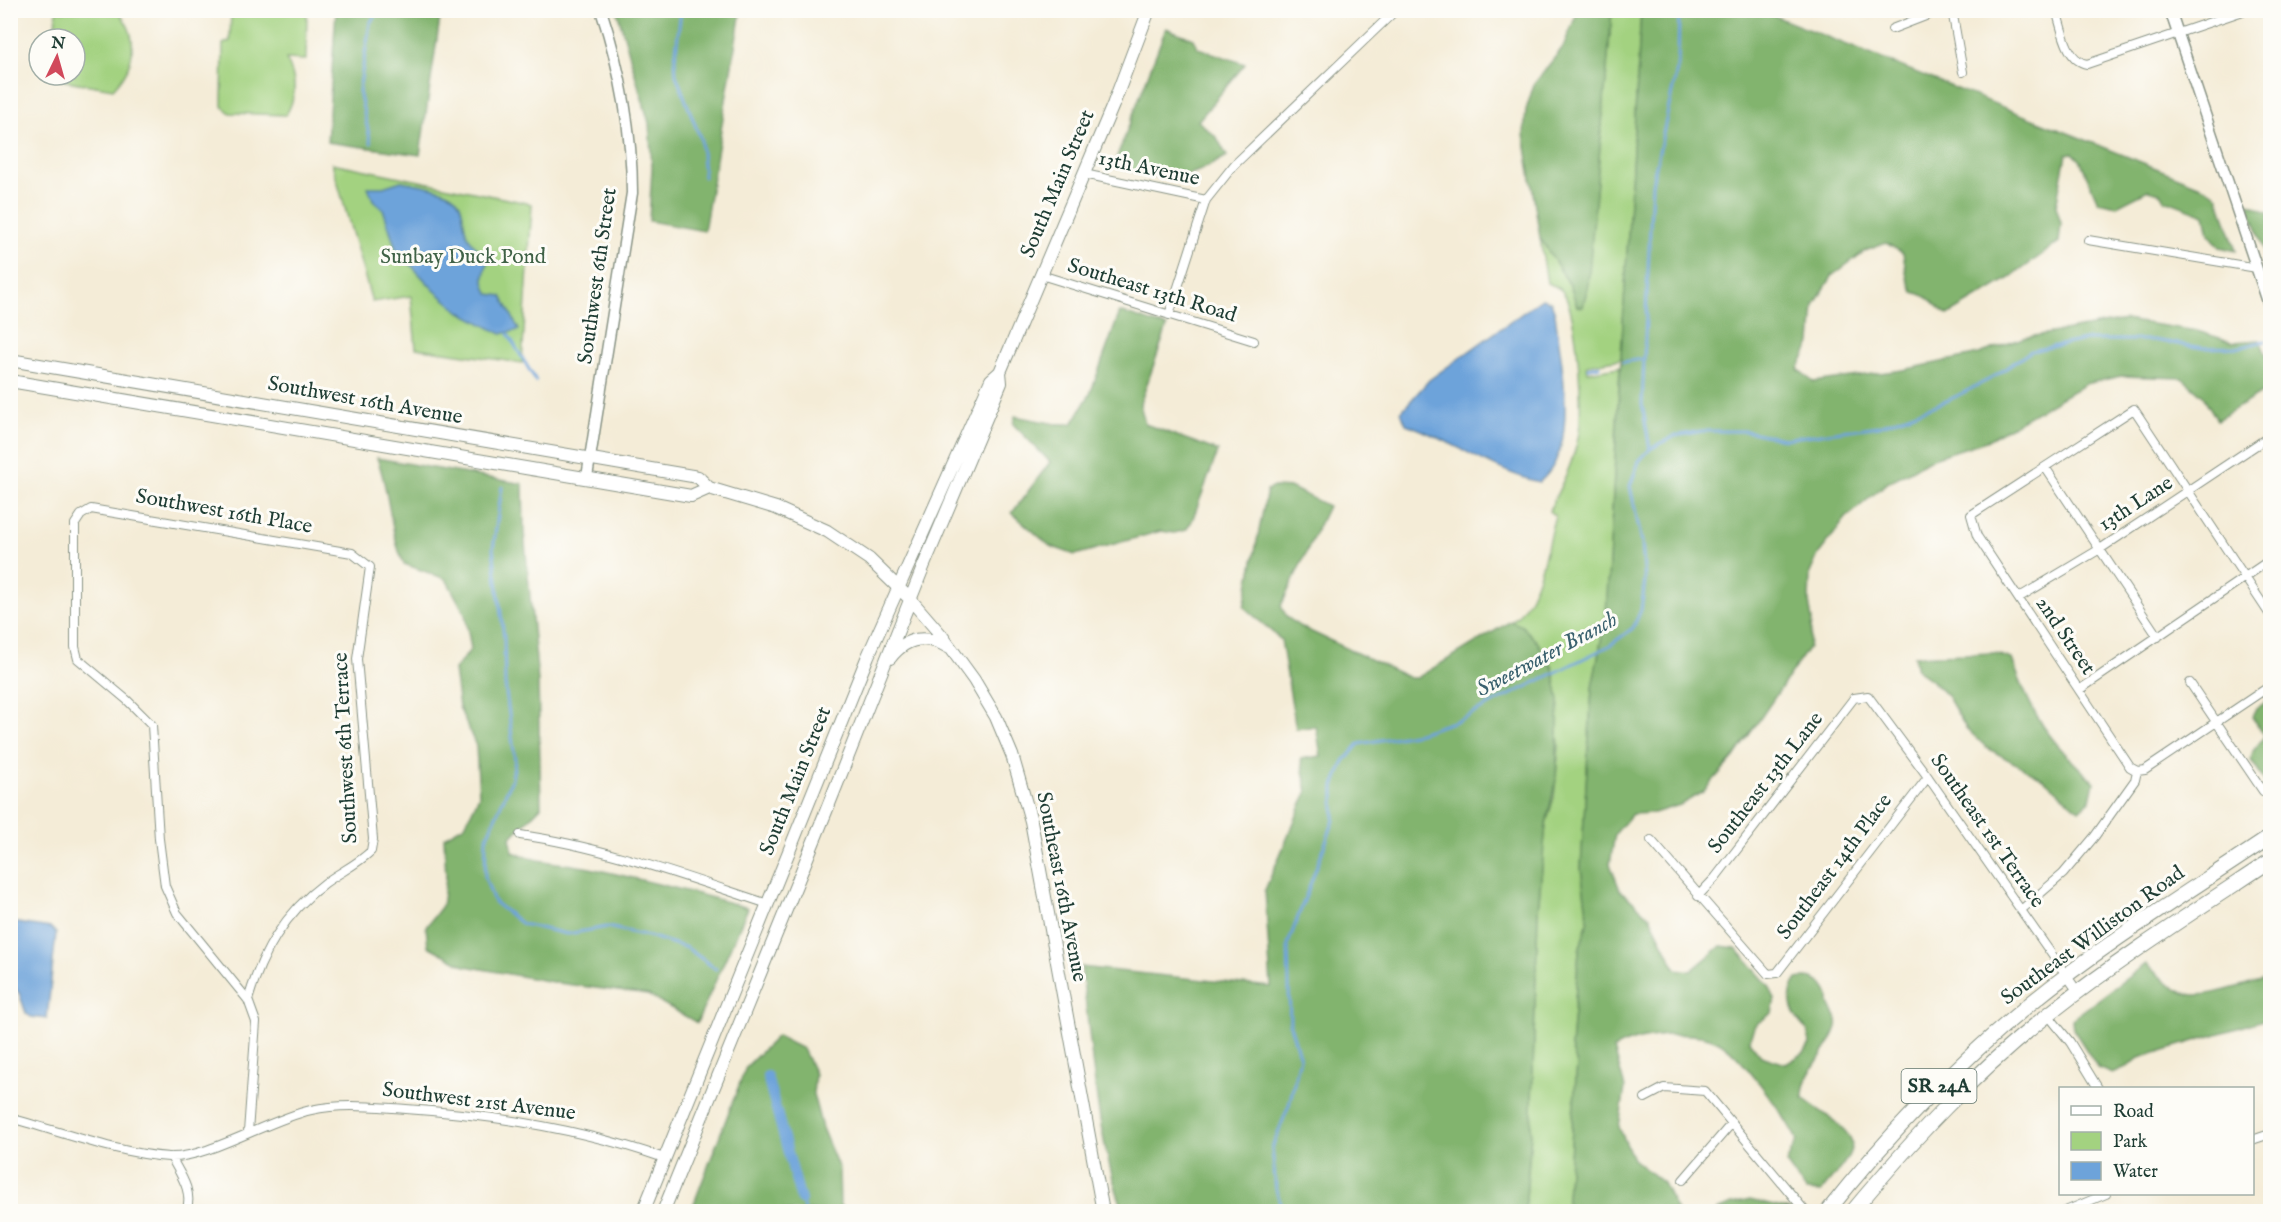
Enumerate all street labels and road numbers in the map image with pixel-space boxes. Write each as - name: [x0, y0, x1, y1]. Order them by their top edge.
- street label: South Main Street: [1015, 106, 1101, 262]
- street label: 13th Avenue: [1096, 145, 1202, 193]
- street label: Southwest 6th Street: [572, 186, 624, 366]
- street label: Southeast 13th Road: [1064, 252, 1240, 330]
- street label: Southwest 16th Avenue: [266, 371, 465, 431]
- street label: 13th Lane: [2094, 470, 2179, 538]
- street label: Southwest 16th Place: [134, 483, 315, 541]
- street label: 2nd Street: [2029, 592, 2101, 680]
- street label: Southwest 6th Terrace: [327, 651, 364, 844]
- street label: South Main Street: [754, 703, 838, 859]
- street label: Southeast 13th Lane: [1702, 706, 1830, 859]
- street label: Southeast 1st Terrace: [1924, 749, 2051, 914]
- street label: Southeast 14th Place: [1771, 788, 1899, 945]
- street label: Southeast 16th Avenue: [1029, 790, 1093, 985]
- street label: Southeast Williston Road: [1996, 860, 2191, 1012]
- road number: SR 24A: [1902, 1069, 1976, 1103]
- street label: Southwest 21st Avenue: [381, 1077, 578, 1127]

